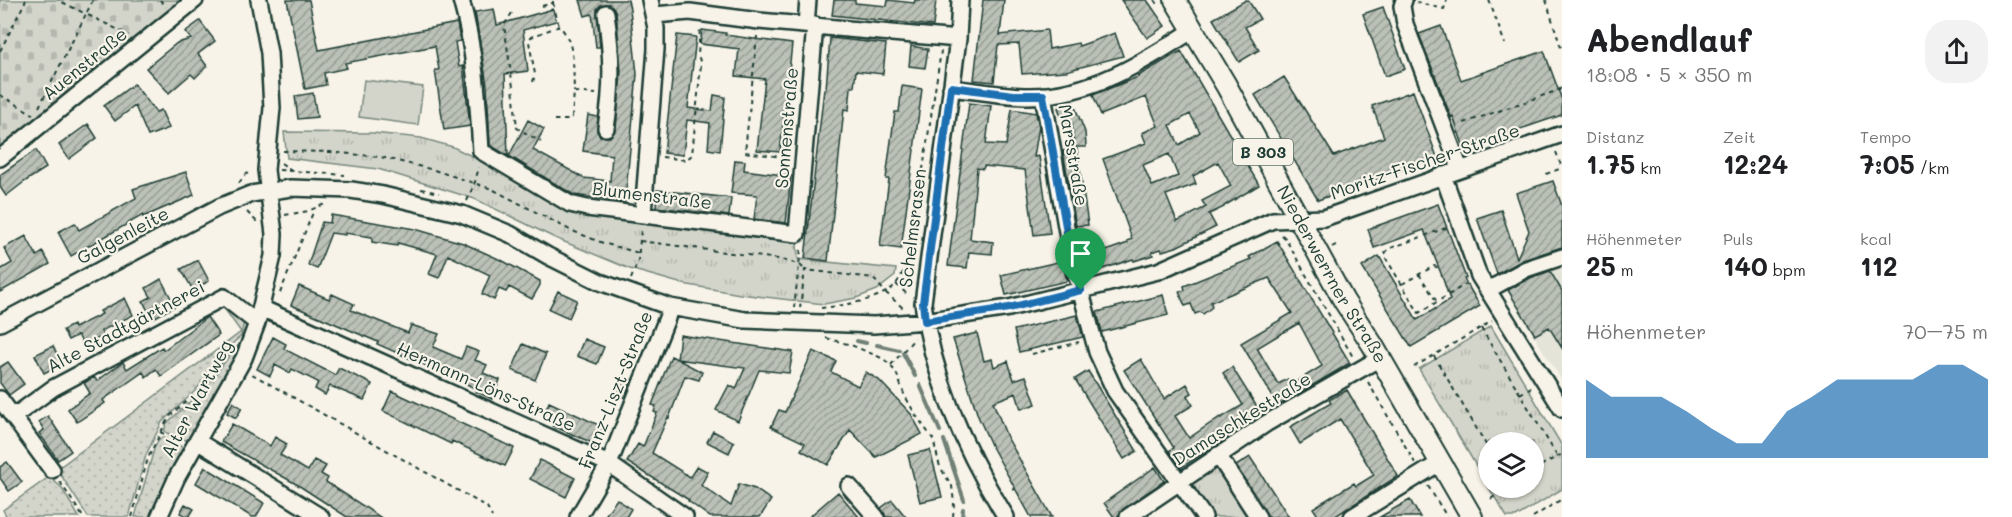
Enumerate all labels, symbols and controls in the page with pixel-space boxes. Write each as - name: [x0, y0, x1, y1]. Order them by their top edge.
- text: Abendlauf: [1586, 17, 1752, 60]
- button: share: [1925, 20, 1988, 83]
- street label: Auenstraße: [37, 22, 132, 105]
- text: 18:08 · 5 × 350 m: [1586, 61, 1753, 87]
- street label: Sonnenstraße: [769, 66, 803, 189]
- street label: Marsstraße: [1053, 102, 1095, 208]
- street label: Moritz-Fischer-Straße: [1327, 117, 1523, 205]
- text: Distanz: [1586, 126, 1644, 147]
- text: Zeit: [1723, 126, 1756, 147]
- text: Tempo: [1860, 126, 1911, 147]
- road number: B 303: [1233, 139, 1293, 165]
- text: 1.75: [1586, 147, 1635, 181]
- text: 12:24: [1723, 147, 1788, 181]
- text: 7:05: [1860, 147, 1915, 181]
- text: km: [1635, 157, 1662, 178]
- text: /km: [1915, 157, 1949, 178]
- street label: Schelmsrasen: [893, 167, 931, 289]
- street label: Blumenstraße: [591, 176, 713, 214]
- street label: Niederwerrner Straße: [1272, 181, 1393, 367]
- street label: Galgenleite: [72, 201, 173, 269]
- pin: [1055, 228, 1106, 290]
- text: Höhenmeter: [1586, 228, 1682, 249]
- text: Puls: [1723, 228, 1753, 249]
- text: kcal: [1860, 228, 1892, 249]
- icon: arrive: [1064, 237, 1097, 270]
- text: 25: [1586, 249, 1616, 283]
- text: 140: [1723, 249, 1768, 283]
- text: 112: [1860, 249, 1898, 283]
- text: m: [1616, 259, 1634, 280]
- text: bpm: [1768, 259, 1806, 280]
- street label: Alte Stadtgärtnerei: [42, 274, 209, 378]
- street label: Franz-Liszt-Straße: [572, 307, 658, 472]
- text: Höhenmeter: [1586, 318, 1706, 344]
- text: 70–75 m: [1903, 318, 1988, 344]
- street label: Alter Wartweg: [155, 335, 237, 462]
- street label: Hermann-Löns-Straße: [393, 336, 580, 436]
- street label: Damaschkestraße: [1168, 366, 1315, 470]
- map controls: [1478, 432, 1544, 498]
- button: layers: [1478, 432, 1544, 498]

